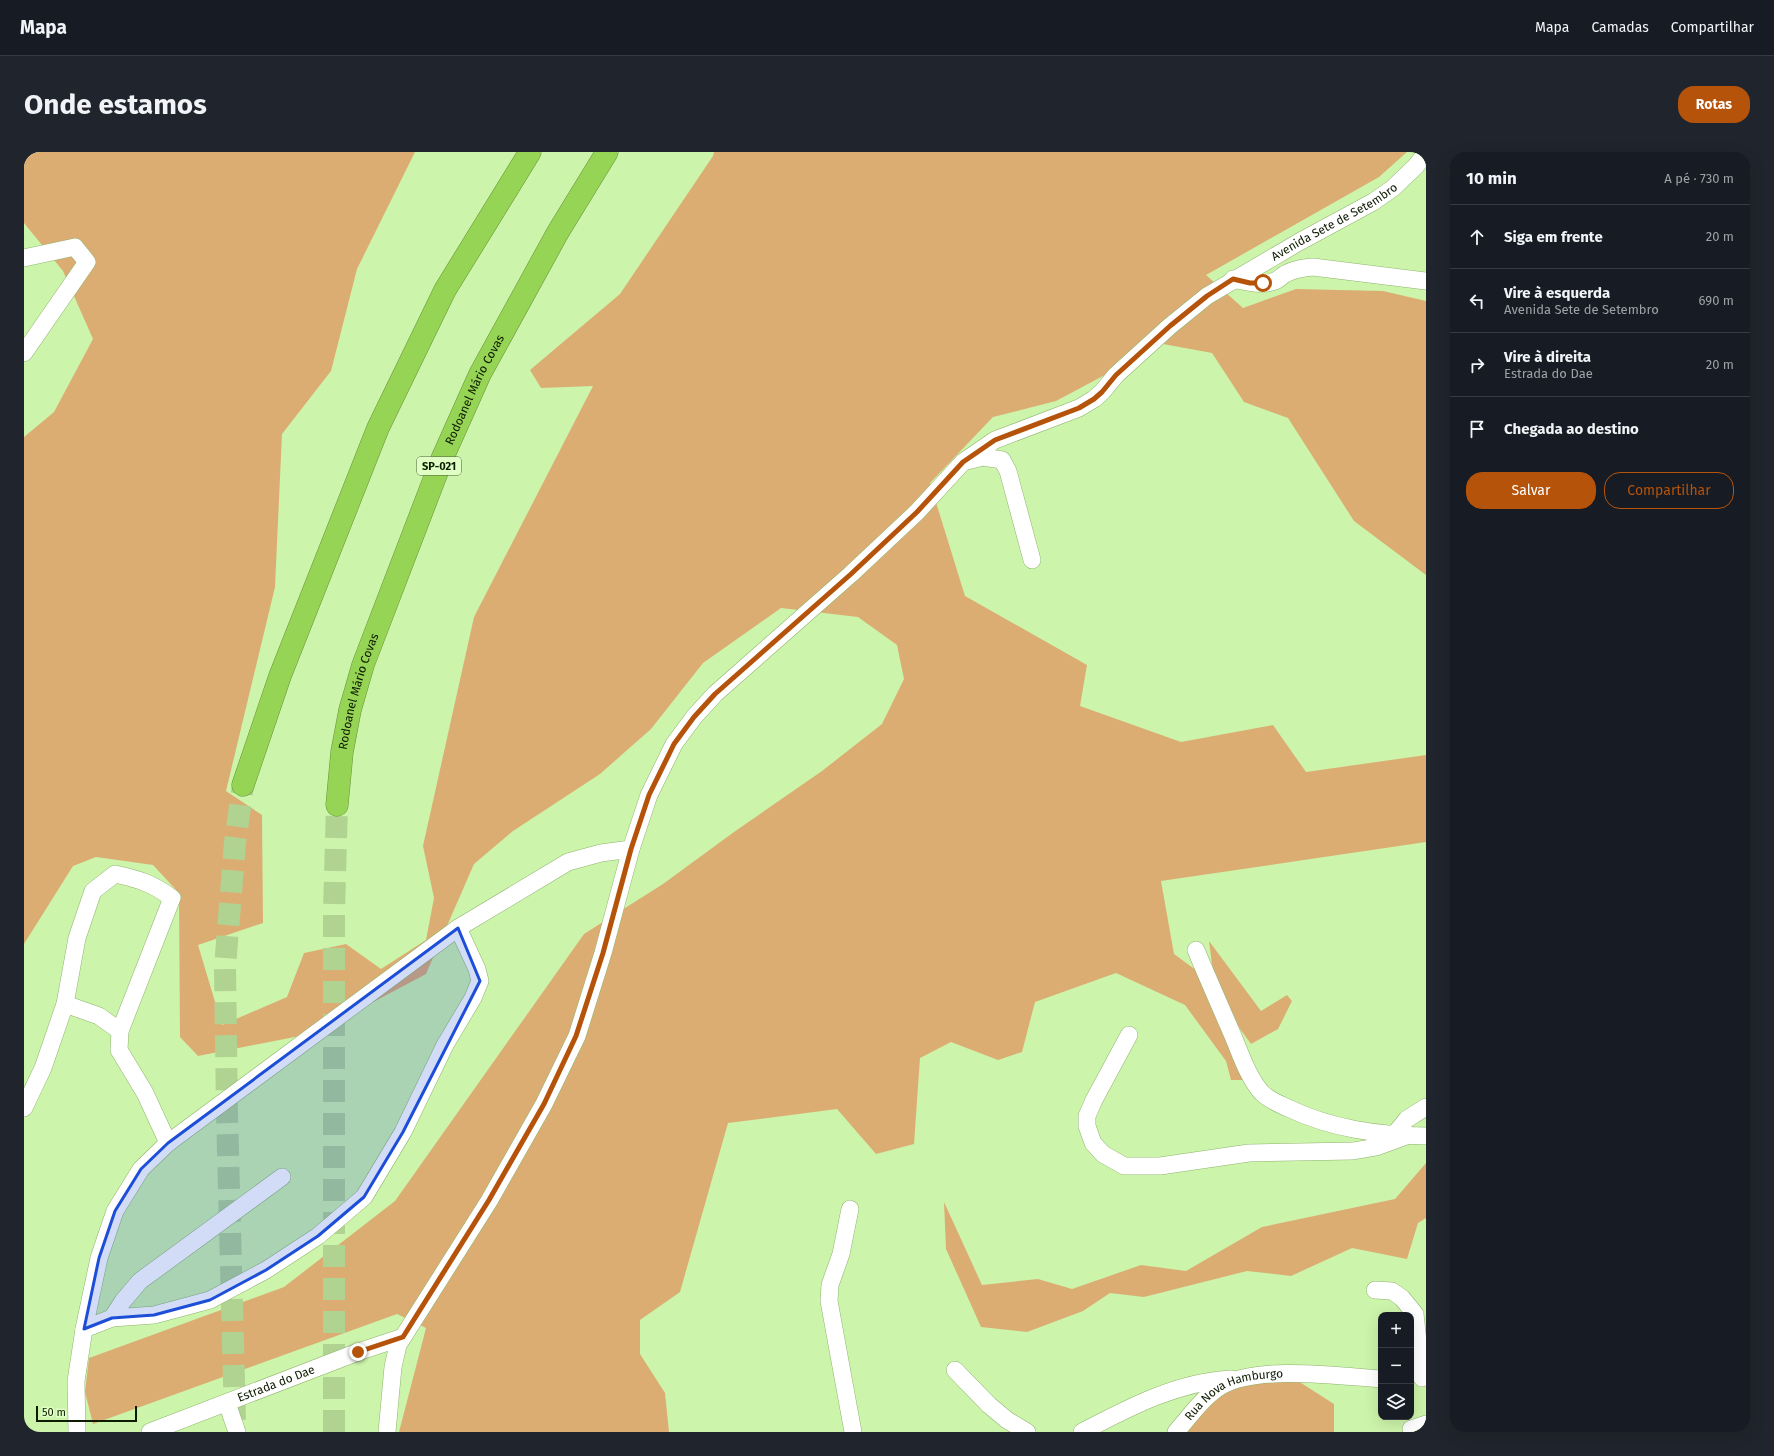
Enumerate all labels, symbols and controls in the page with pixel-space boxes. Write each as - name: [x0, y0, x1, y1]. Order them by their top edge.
- text: Mapa: [20, 16, 67, 39]
- text: Mapa: [1535, 19, 1569, 36]
- text: Camadas: [1591, 19, 1649, 36]
- text: Compartilhar: [1671, 19, 1754, 36]
- button: Rotas: [1678, 86, 1750, 123]
- text: Onde estamos: [24, 88, 207, 121]
- text: 10 min: [1466, 168, 1517, 189]
- text: A pé · 730 m: [1664, 171, 1734, 186]
- street label: Avenida Sete de Setembro: [1269, 180, 1400, 264]
- icon: ahead: [1466, 226, 1488, 248]
- text: Siga em frente: [1504, 228, 1603, 246]
- text: 20 m: [1706, 229, 1734, 244]
- route start: [1254, 274, 1272, 292]
- text: Vire à esquerda: [1504, 284, 1610, 302]
- icon: left: [1466, 290, 1488, 312]
- text: 690 m: [1699, 293, 1734, 308]
- text: Avenida Sete de Setembro: [1504, 302, 1659, 317]
- street label: Rodoanel Mário Covas: [442, 332, 507, 447]
- text: Vire à direita: [1504, 348, 1591, 366]
- icon: right: [1466, 354, 1488, 376]
- text: 20 m: [1706, 357, 1734, 372]
- text: Estrada do Dae: [1504, 366, 1593, 381]
- icon: arrive: [1466, 418, 1488, 440]
- text: Chegada ao destino: [1504, 420, 1639, 438]
- road number: SP-021: [417, 457, 461, 475]
- button: Salvar: [1466, 472, 1596, 509]
- button: Compartilhar: [1604, 472, 1734, 509]
- street label: Rodoanel Mário Covas: [336, 631, 382, 751]
- map controls: [1378, 1312, 1414, 1420]
- button: +: [1378, 1312, 1414, 1348]
- route end: [349, 1343, 367, 1361]
- button: −: [1378, 1348, 1414, 1384]
- street label: Estrada do Dae: [235, 1362, 317, 1405]
- street label: Rua Nova Hamburgo: [1182, 1367, 1283, 1423]
- button: layers: [1378, 1384, 1414, 1420]
- scale bar: [36, 1404, 137, 1423]
- text: 50 m: [42, 1406, 66, 1419]

